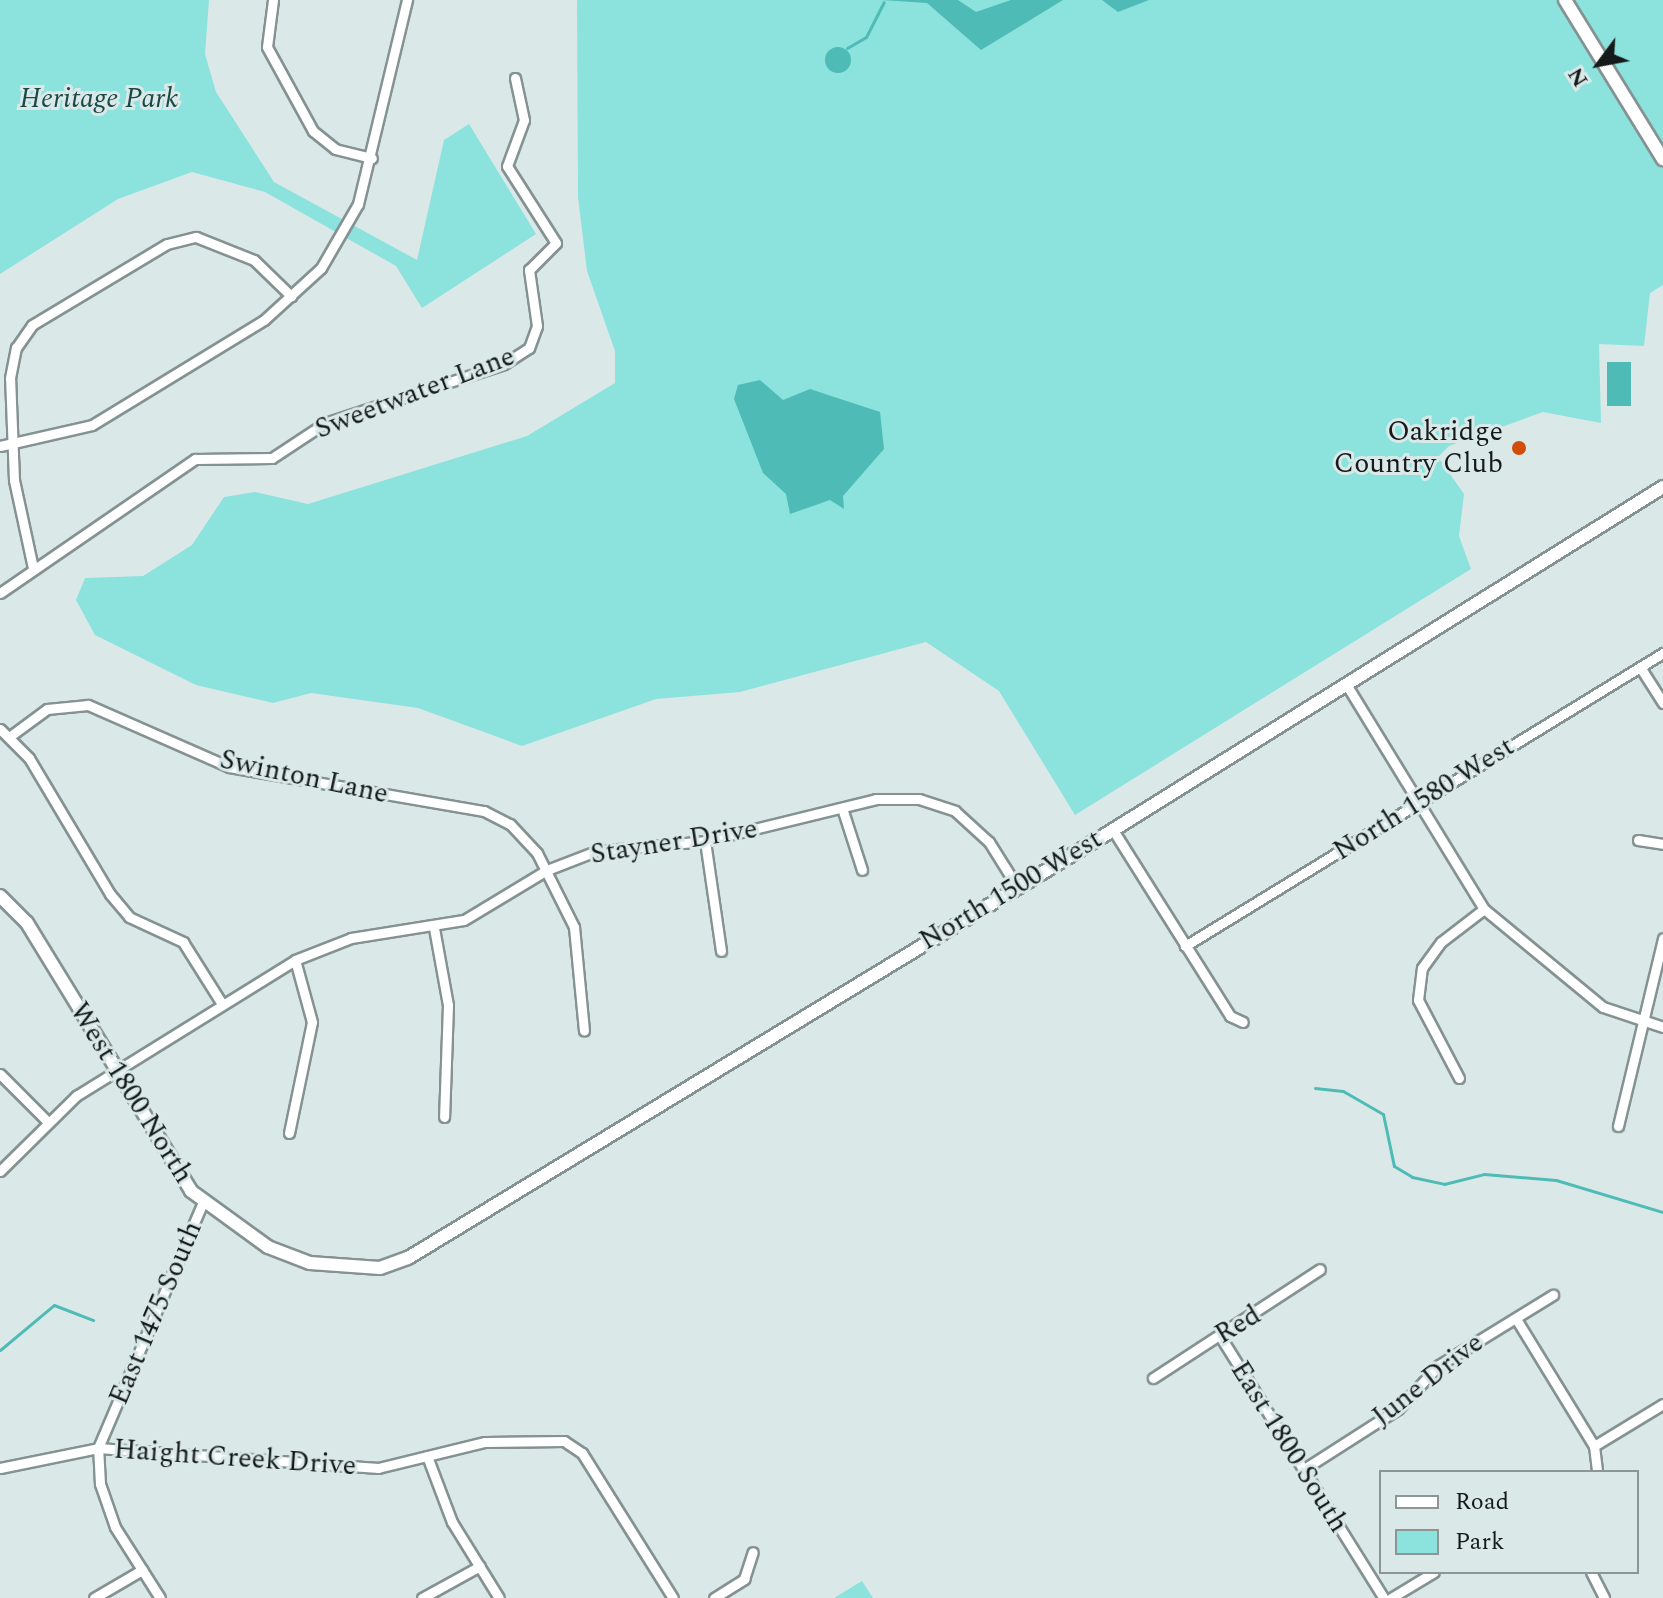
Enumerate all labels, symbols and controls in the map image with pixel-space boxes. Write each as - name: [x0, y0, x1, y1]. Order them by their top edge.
- north arrow: [1559, 24, 1639, 104]
- text: N: [1559, 61, 1597, 93]
- park label: Heritage Park: [20, 82, 178, 116]
- street label: Sweetwater Lane: [310, 339, 520, 447]
- place label: Oakridge Country Club: [1334, 415, 1503, 481]
- marker: Oakridge Country Club: [1510, 439, 1528, 457]
- street label: North 1580 West: [1327, 730, 1521, 868]
- street label: Swinton Lane: [217, 743, 391, 811]
- street label: Stayner Drive: [588, 812, 760, 872]
- street label: North 1500 West: [914, 822, 1108, 958]
- street label: West 1800 North: [62, 996, 200, 1190]
- street label: East 1475 South: [102, 1216, 210, 1410]
- street label: Red: [1209, 1298, 1267, 1352]
- street label: June Drive: [1366, 1326, 1490, 1434]
- street label: East 1800 South: [1223, 1355, 1355, 1539]
- street label: Haight Creek Drive: [113, 1433, 357, 1483]
- legend: [1379, 1470, 1639, 1574]
- text: Road: [1455, 1484, 1509, 1520]
- text: Park: [1455, 1524, 1505, 1560]

